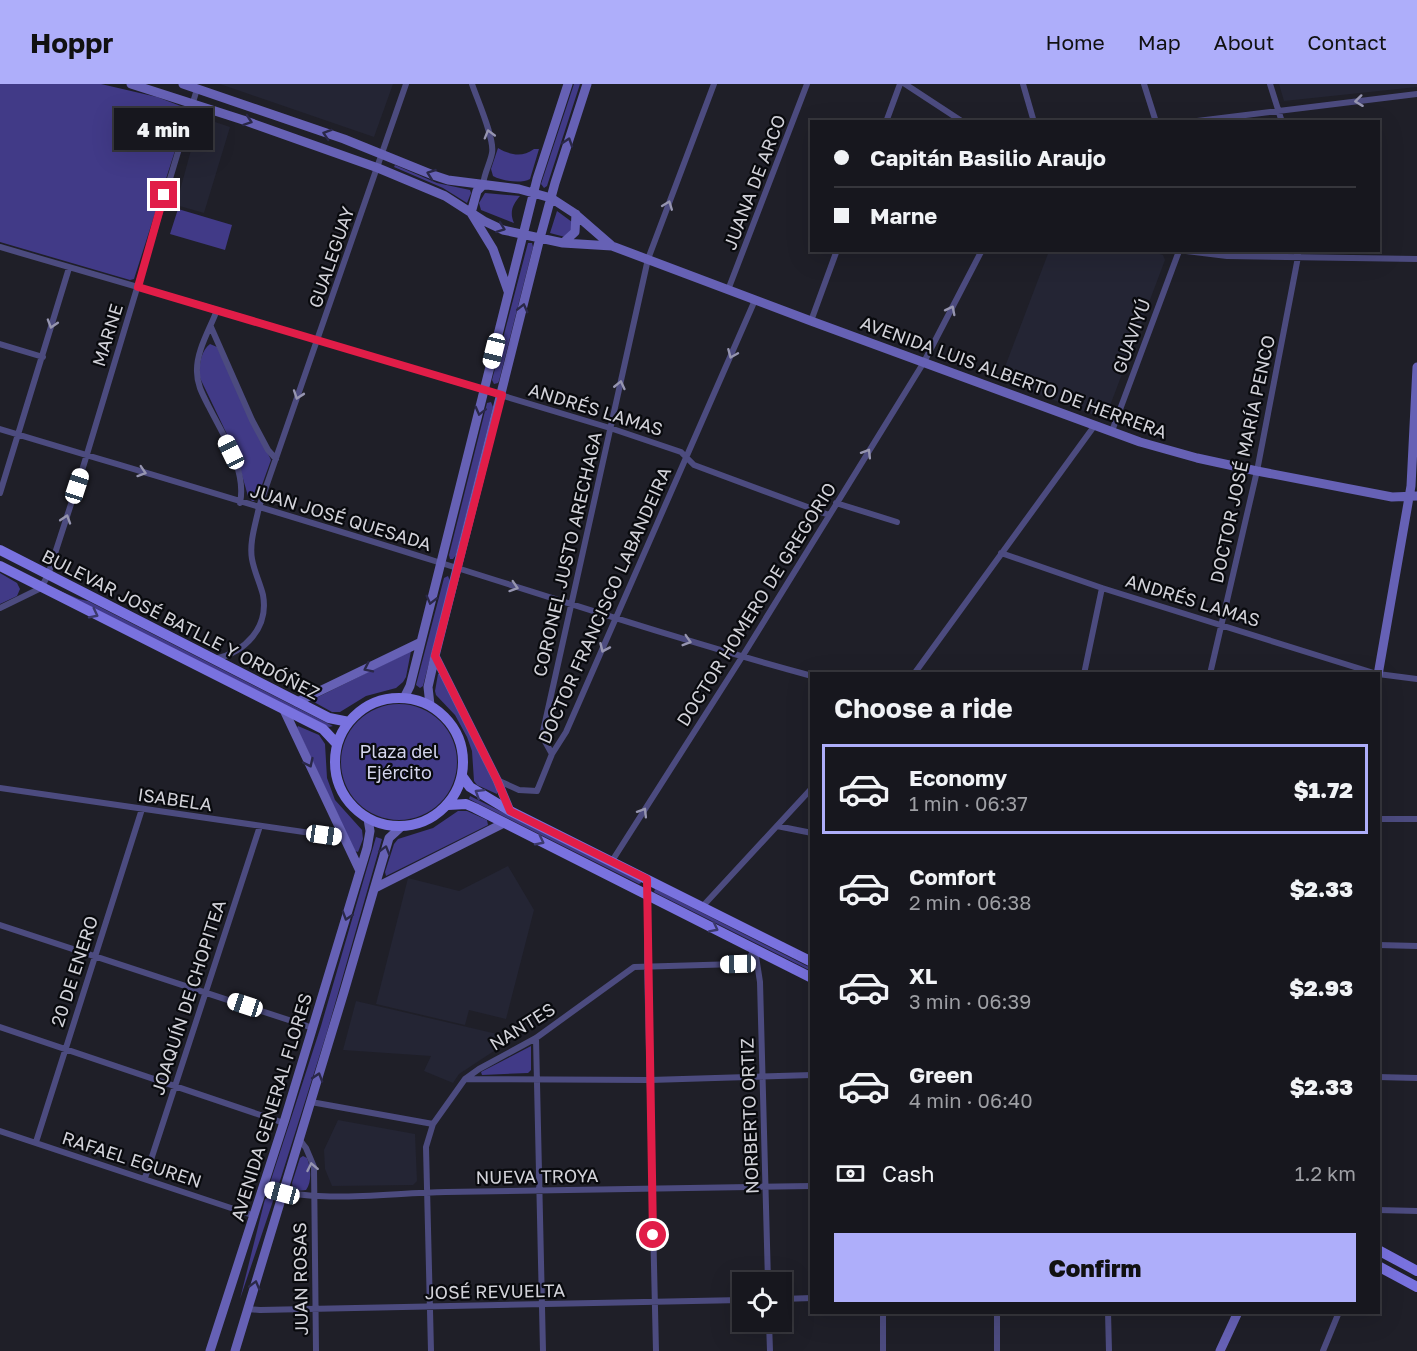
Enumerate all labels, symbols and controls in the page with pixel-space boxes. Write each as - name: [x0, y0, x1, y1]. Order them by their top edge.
- text: Hoppr: [30, 26, 113, 59]
- text: Home: [1045, 29, 1105, 55]
- text: Map: [1138, 29, 1181, 55]
- text: About: [1214, 29, 1274, 55]
- text: Contact: [1307, 29, 1387, 55]
- one-way arrow: [1354, 94, 1363, 106]
- callout: 4 min: [114, 108, 213, 150]
- street label: JUANA DE ARCO: [718, 111, 790, 253]
- one-way arrow: [242, 114, 253, 127]
- text: 4 min: [137, 117, 190, 141]
- one-way arrow: [322, 128, 333, 141]
- one-way arrow: [484, 129, 496, 140]
- one-way arrow: [561, 137, 573, 148]
- text: Capitán Basilio Araujo: [870, 144, 1106, 171]
- one-way arrow: [427, 169, 438, 181]
- route end: [150, 181, 177, 208]
- one-way arrow: [661, 200, 674, 210]
- text: Marne: [870, 202, 937, 229]
- street label: GUALEGUAY: [303, 203, 359, 310]
- one-way arrow: [495, 220, 506, 233]
- street label: GUAVIYÚ: [1107, 296, 1155, 376]
- street label: MARNE: [87, 301, 127, 369]
- one-way arrow: [516, 304, 529, 314]
- one-way arrow: [944, 306, 955, 317]
- street label: AVENIDA LUIS ALBERTO DE HERRERA: [858, 311, 1170, 443]
- one-way arrow: [47, 318, 59, 329]
- car: [481, 331, 507, 371]
- street label: DOCTOR JOSÉ MARÍA PENCO: [1205, 333, 1279, 585]
- one-way arrow: [727, 347, 739, 358]
- street label: ANDRÉS LAMAS: [526, 378, 666, 440]
- one-way arrow: [612, 380, 625, 390]
- one-way arrow: [293, 389, 306, 400]
- one-way arrow: [474, 406, 487, 416]
- street label: CORONEL JUSTO ARECHAGA: [528, 429, 606, 679]
- car: [215, 432, 247, 472]
- one-way arrow: [860, 449, 872, 459]
- street label: DOCTOR FRANCISCO LABANDEIRA: [533, 463, 675, 747]
- one-way arrow: [136, 464, 147, 477]
- car: [63, 466, 91, 506]
- street label: DOCTOR HOMERO DE GREGORIO: [672, 478, 840, 730]
- street label: JUAN JOSÉ QUESADA: [248, 479, 434, 555]
- one-way arrow: [59, 514, 71, 525]
- street label: BULEVAR JOSÉ BATLLE Y ORDÓÑEZ: [39, 544, 323, 704]
- street label: ANDRÉS LAMAS: [1123, 569, 1263, 631]
- one-way arrow: [508, 580, 519, 592]
- one-way arrow: [426, 595, 439, 605]
- one-way arrow: [87, 607, 98, 619]
- one-way arrow: [681, 633, 692, 646]
- one-way arrow: [599, 642, 611, 653]
- one-way arrow: [364, 660, 375, 672]
- text: Choose a ride: [834, 692, 1013, 724]
- park label: Plaza del Ejército: [360, 740, 439, 783]
- one-way arrow: [302, 756, 314, 767]
- icon: car: [837, 762, 891, 816]
- text: Economy: [909, 764, 1007, 791]
- text: $1.72: [1294, 776, 1353, 803]
- street label: ISABELA: [136, 783, 214, 815]
- one-way arrow: [475, 789, 486, 800]
- text: 1 min · 06:37: [909, 791, 1028, 815]
- one-way arrow: [636, 808, 648, 818]
- car: [305, 824, 343, 846]
- one-way arrow: [533, 833, 544, 845]
- one-way arrow: [378, 845, 391, 855]
- icon: car: [837, 861, 891, 915]
- text: Comfort: [909, 863, 996, 890]
- text: $2.33: [1290, 875, 1353, 902]
- text: 2 min · 06:38: [909, 890, 1031, 914]
- street label: JOAQUÍN DE CHOPITEA: [146, 897, 230, 1097]
- one-way arrow: [342, 910, 354, 921]
- street label: 20 DE ENERO: [46, 913, 102, 1029]
- one-way arrow: [707, 921, 718, 933]
- car: [720, 955, 756, 973]
- icon: car: [837, 960, 891, 1014]
- text: XL: [909, 962, 937, 989]
- text: $2.93: [1289, 974, 1353, 1001]
- text: 3 min · 06:39: [909, 989, 1031, 1013]
- street label: AVENIDA GENERAL FLORES: [226, 990, 316, 1224]
- car: [225, 991, 265, 1019]
- street label: NANTES: [485, 997, 559, 1055]
- street label: NORBERTO ORTIZ: [735, 1038, 763, 1194]
- icon: car: [837, 1059, 891, 1113]
- text: Green: [909, 1061, 973, 1088]
- one-way arrow: [311, 1072, 323, 1083]
- text: $2.33: [1290, 1073, 1353, 1100]
- text: 4 min · 06:40: [909, 1088, 1033, 1112]
- street label: RAFAEL EGUREN: [59, 1126, 205, 1192]
- icon: cash: [834, 1157, 867, 1190]
- text: Cash: [882, 1160, 935, 1187]
- text: 1.2 km: [1295, 1161, 1356, 1185]
- one-way arrow: [306, 1162, 319, 1172]
- street label: NUEVA TROYA: [475, 1164, 599, 1188]
- car: [262, 1180, 302, 1206]
- route start: [639, 1221, 666, 1248]
- street label: JUAN ROSAS: [288, 1222, 312, 1336]
- button: Confirm: [834, 1233, 1356, 1302]
- map controls: [732, 1272, 792, 1332]
- button: locate: [732, 1272, 792, 1332]
- street label: JOSÉ REVUELTA: [425, 1279, 565, 1303]
- one-way arrow: [247, 1280, 260, 1290]

